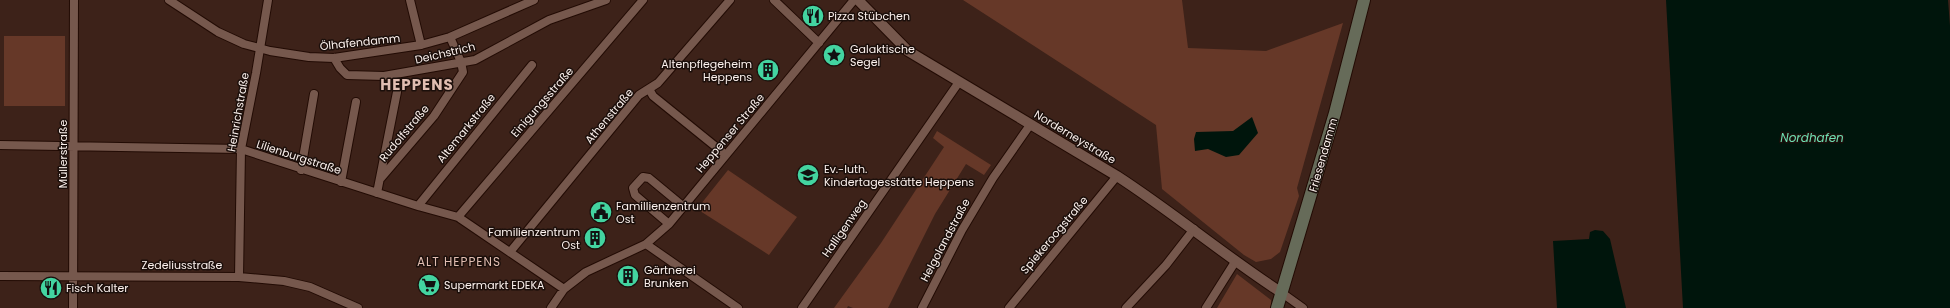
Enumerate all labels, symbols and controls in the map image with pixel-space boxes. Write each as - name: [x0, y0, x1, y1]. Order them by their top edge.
- restaurant icon: Pizza Stübchen: [800, 3, 826, 29]
- place label: Pizza Stübchen: [828, 8, 910, 24]
- street label: Ölhafendamm: [319, 30, 401, 54]
- street label: Deichstrich: [413, 38, 477, 68]
- place label: Galaktische Segel: [850, 41, 915, 70]
- place icon: Galaktische Segel: [821, 42, 847, 68]
- place label: Altenpflegeheim Heppens: [661, 56, 752, 85]
- building icon: Altenpflegeheim Heppens: [755, 57, 781, 83]
- street label: Einigungsstraße: [507, 63, 577, 141]
- street label: Heinrichstraße: [223, 71, 253, 153]
- district label: HEPPENS: [380, 74, 454, 95]
- street label: Athenstraße: [581, 85, 637, 147]
- street label: Altemarkstraße: [433, 90, 499, 166]
- street label: Heppenser Straße: [692, 90, 768, 176]
- street label: Rudolfstraße: [375, 101, 433, 165]
- street label: Norderneystraße: [1031, 106, 1119, 168]
- street label: Friesendamm: [1305, 116, 1341, 194]
- street label: Müllerstraße: [55, 120, 71, 188]
- water label: Nordhafen: [1780, 129, 1844, 146]
- street label: Lilienburgstraße: [255, 136, 344, 178]
- place label: Ev.-luth. Kindertagesstätte Heppens: [824, 161, 974, 190]
- school or university icon: Ev.-luth. Kindertagesstätte Heppens: [795, 162, 821, 188]
- street label: Spiekeroogstraße: [1017, 193, 1091, 277]
- street label: Halligenweg: [818, 196, 870, 260]
- street label: Helgolandstraße: [916, 196, 974, 284]
- place label: Famillienzentrum Ost: [616, 198, 710, 227]
- public building icon: Famillienzentrum Ost: [588, 199, 614, 225]
- place label: Familienzentrum Ost: [488, 224, 580, 253]
- building icon: Familienzentrum Ost: [582, 225, 608, 251]
- district label: ALT HEPPENS: [417, 253, 501, 270]
- street label: Zedeliusstraße: [142, 257, 223, 273]
- place label: Gärtnerei Brunken: [644, 262, 696, 291]
- building icon: Gärtnerei Brunken: [615, 263, 641, 289]
- supermarket icon: Supermarkt EDEKA: [416, 272, 442, 298]
- restaurant icon: Fisch Kalter: [38, 275, 64, 301]
- place label: Supermarkt EDEKA: [444, 277, 545, 293]
- place label: Fisch Kalter: [66, 280, 128, 296]

